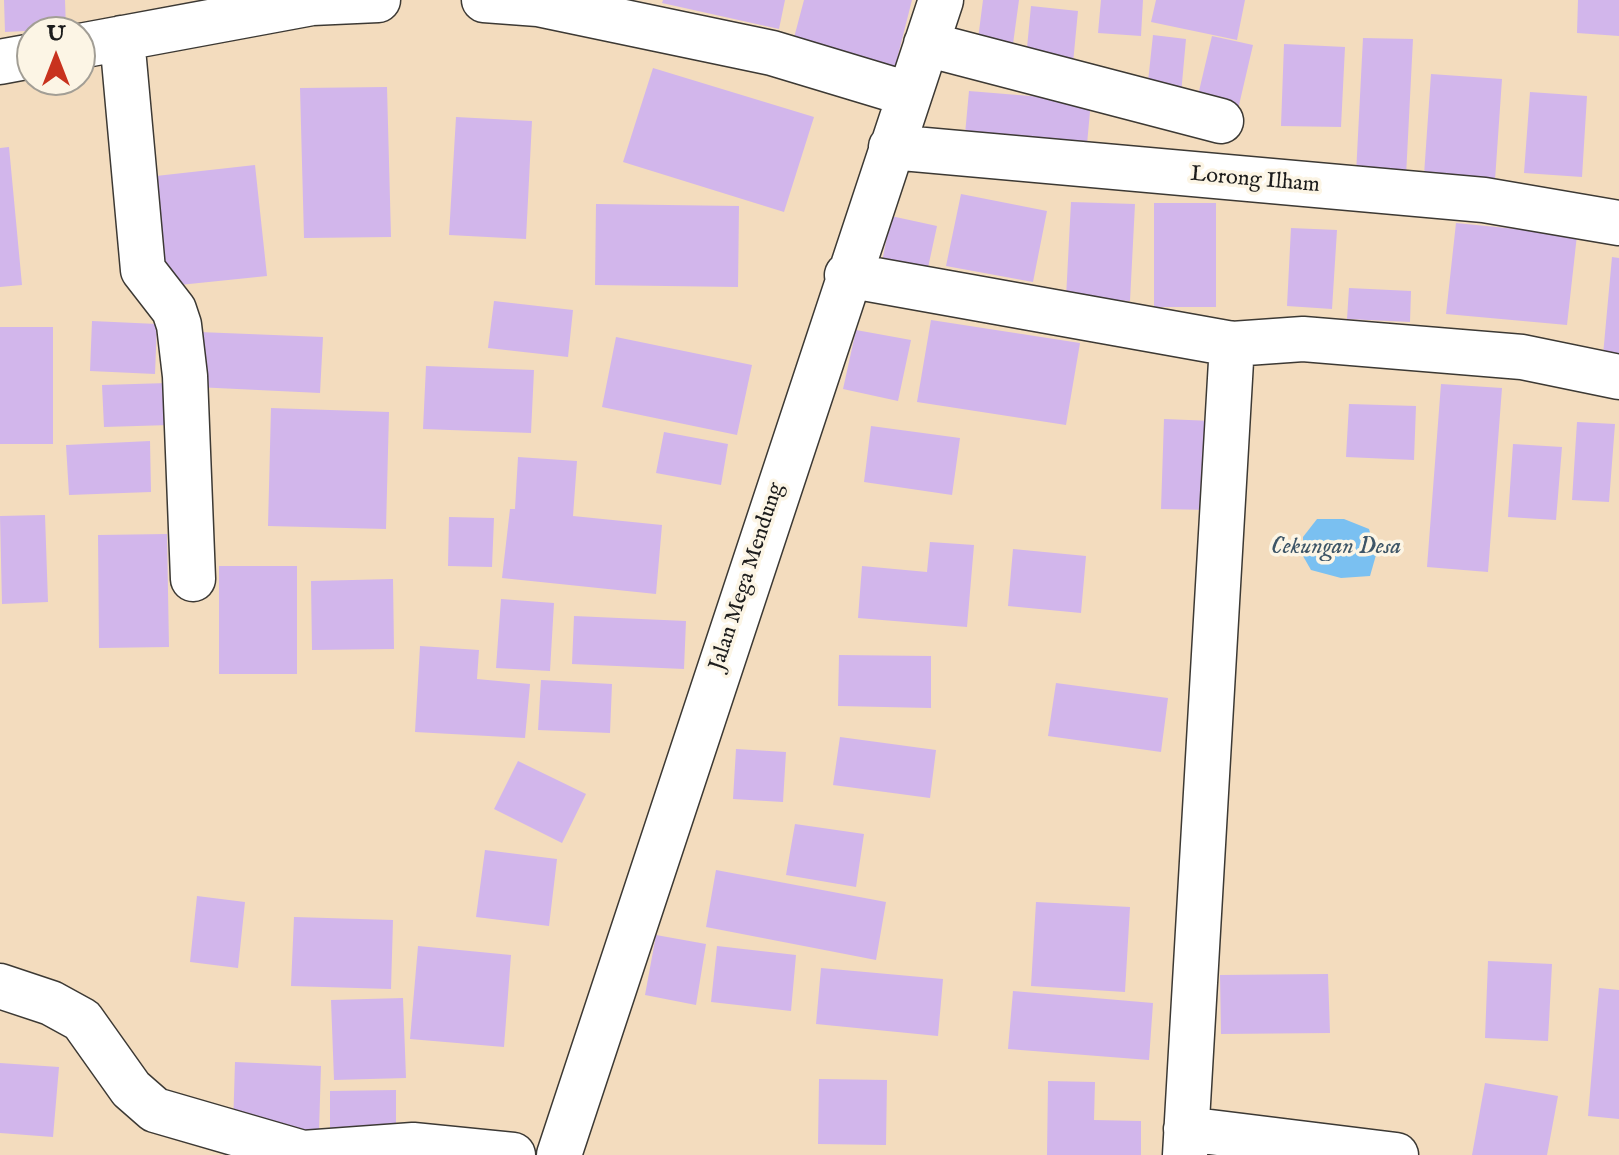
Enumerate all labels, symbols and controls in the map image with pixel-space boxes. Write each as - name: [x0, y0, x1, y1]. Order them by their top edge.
- north arrow: [16, 16, 96, 96]
- text: U: [47, 20, 65, 48]
- street label: Lorong Ilham: [1189, 162, 1321, 200]
- street label: Jalan Mega Mendung: [705, 480, 791, 674]
- water label: Cekungan Desa: [1271, 534, 1401, 562]

